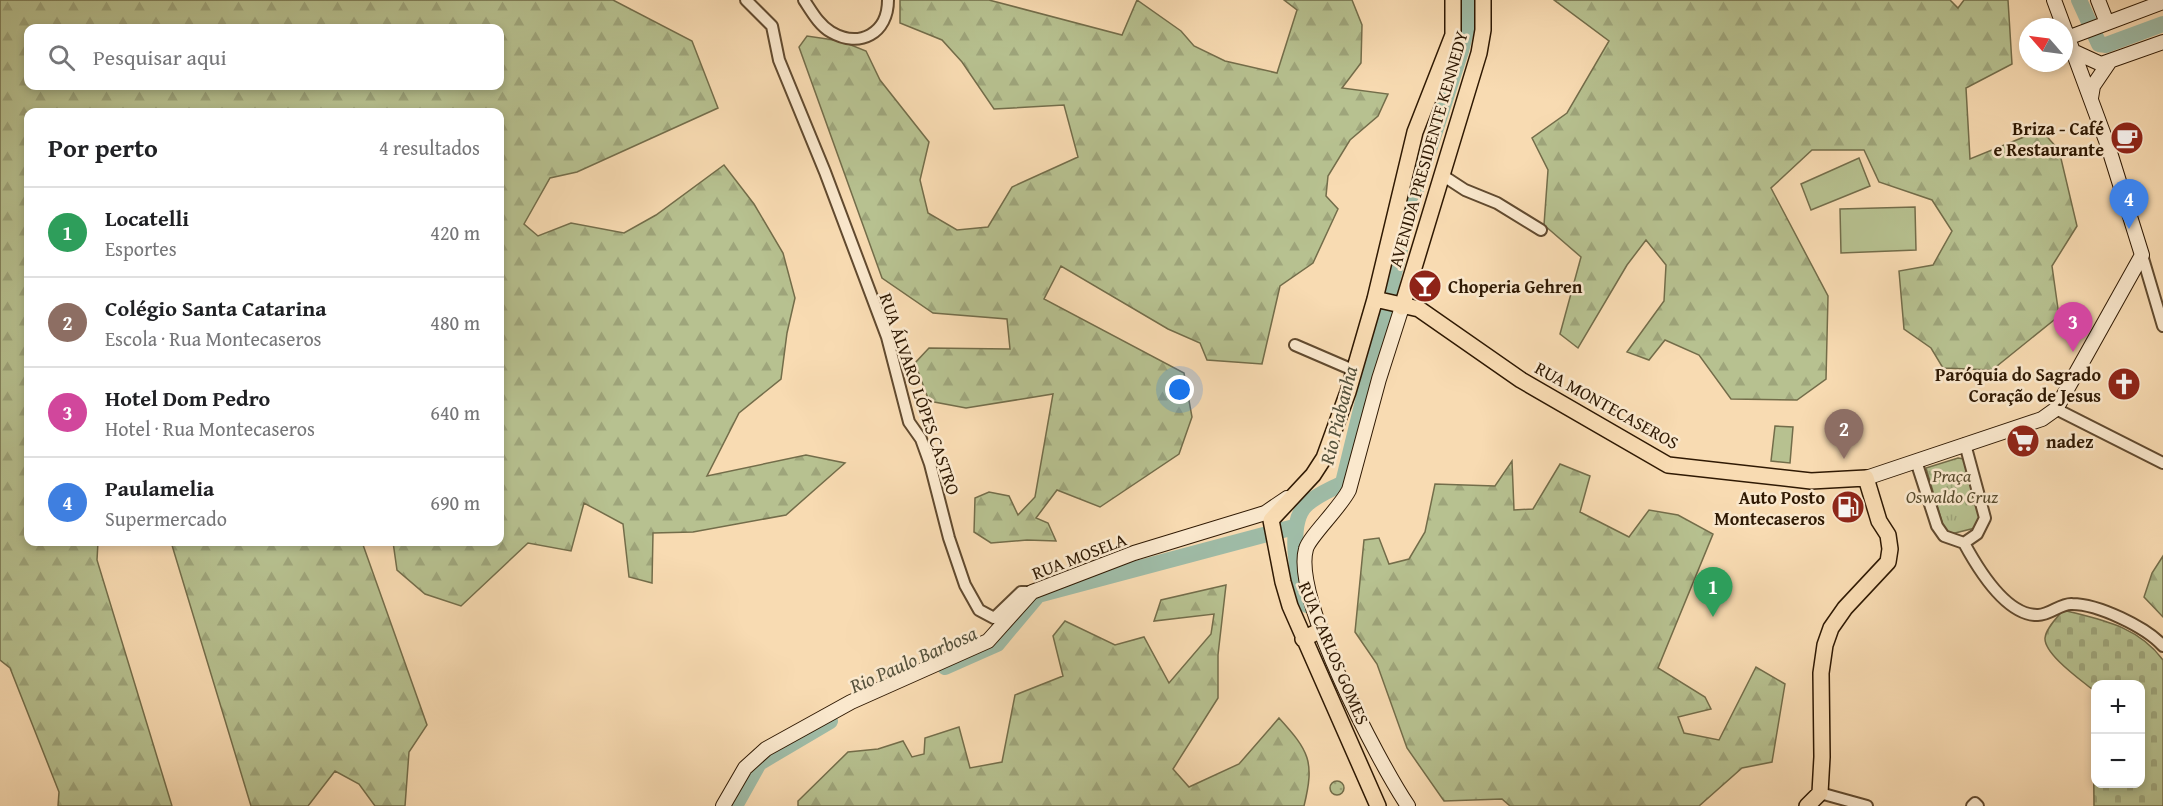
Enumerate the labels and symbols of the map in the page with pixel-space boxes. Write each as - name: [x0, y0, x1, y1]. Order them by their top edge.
- north arrow: [2019, 18, 2073, 72]
- street label: AVENIDA PRESIDENTE KENNEDY: [1381, 27, 1475, 271]
- place label: Briza - Café e Restaurante: [1993, 115, 2104, 163]
- cafe icon: Briza - Café e Restaurante: [2109, 120, 2145, 156]
- pin: 4: [2110, 180, 2148, 229]
- bar icon: Choperia Gehren: [1407, 268, 1443, 304]
- place label: Choperia Gehren: [1448, 273, 1583, 300]
- street label: RUA ÁLVARO LÓPES CASTRO: [873, 289, 967, 499]
- pin: 3: [2054, 302, 2092, 352]
- street label: RUA MONTECASEROS: [1530, 354, 1684, 456]
- place label: Paróquia do Sagrado Coração de Jesus: [1935, 361, 2101, 409]
- water label: Rio Piabanha: [1312, 362, 1364, 468]
- church icon: Paróquia do Sagrado Coração de Jesus: [2106, 366, 2142, 402]
- your location: [1165, 375, 1194, 404]
- pin: 2: [1824, 410, 1864, 459]
- supermarket icon: nadez: [2005, 423, 2041, 459]
- place label: nadez: [2046, 428, 2094, 455]
- park label: Praça Oswaldo Cruz: [1906, 462, 1998, 510]
- place label: Auto Posto Montecaseros: [1714, 484, 1825, 532]
- fuel station icon: Auto Posto Montecaseros: [1830, 489, 1866, 525]
- street label: RUA MOSELA: [1028, 526, 1130, 586]
- pin: 1: [1694, 568, 1732, 617]
- street label: RUA CARLOS GOMES: [1292, 577, 1376, 729]
- water label: Rio Paulo Barbosa: [844, 618, 982, 700]

